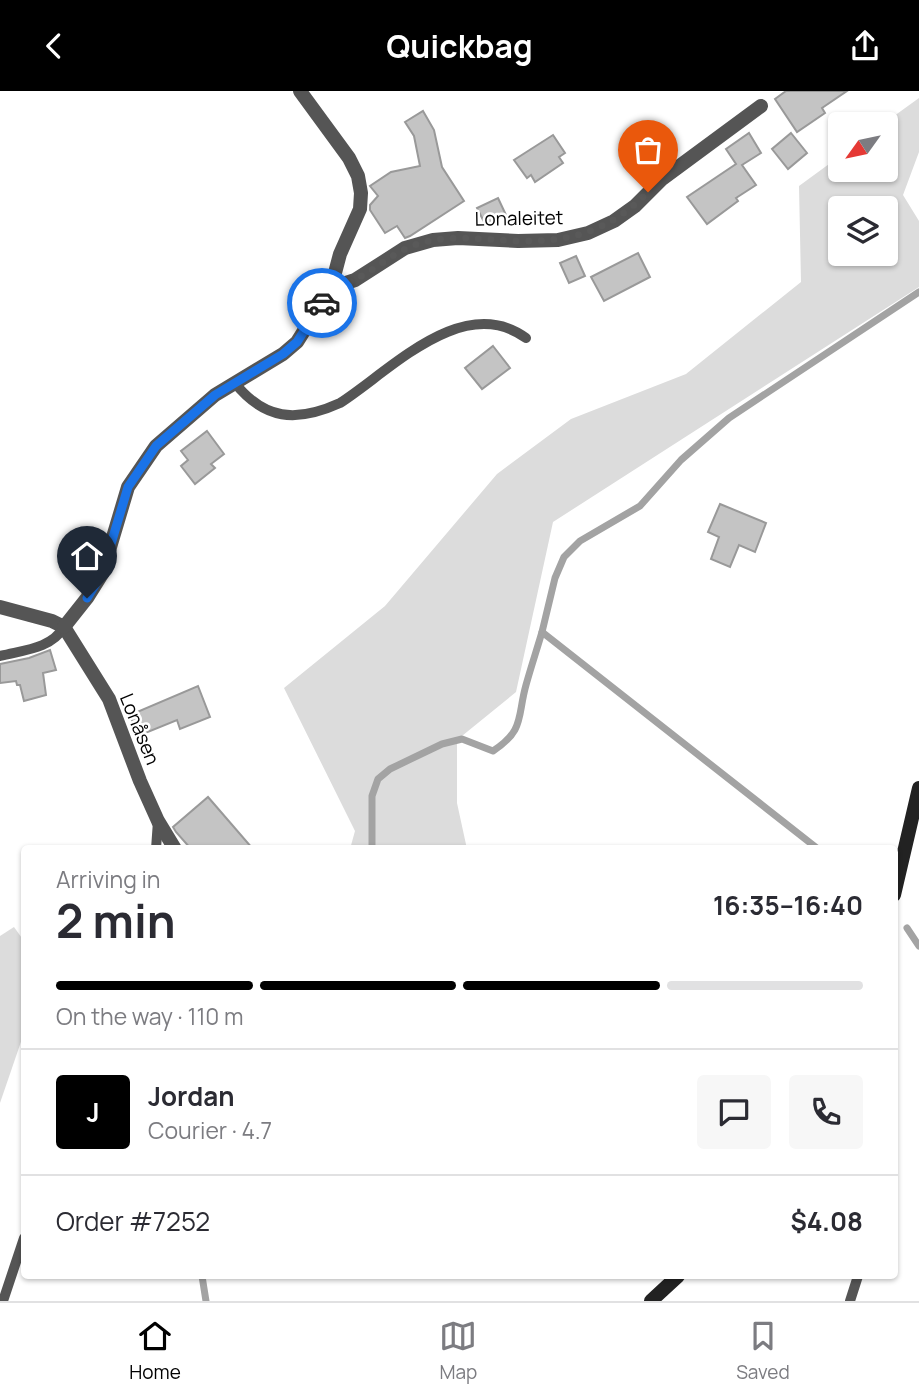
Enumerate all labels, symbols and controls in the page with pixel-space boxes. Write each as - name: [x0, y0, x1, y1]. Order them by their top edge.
- text: Quickbag: [386, 24, 533, 68]
- icon: back: [35, 27, 73, 65]
- icon: share: [846, 27, 884, 65]
- north arrow: [828, 112, 898, 182]
- map controls: [828, 112, 898, 266]
- pin: [618, 120, 678, 192]
- icon: bag: [629, 131, 667, 169]
- button: layers: [828, 196, 898, 266]
- street label: Lonaleitet: [474, 204, 564, 232]
- courier: [287, 268, 357, 338]
- icon: car: [303, 284, 341, 322]
- pin: [57, 526, 117, 598]
- icon: home: [68, 537, 106, 575]
- street label: Lonåsen: [114, 689, 166, 769]
- text: Arriving in: [56, 863, 161, 895]
- text: 16:35–16:40: [713, 887, 863, 923]
- text: 2 min: [56, 889, 176, 952]
- text: On the way · 110 m: [56, 1000, 243, 1032]
- button: chat: [697, 1075, 771, 1149]
- button: phone: [789, 1075, 863, 1149]
- text: Jordan: [148, 1078, 234, 1114]
- text: J: [86, 1094, 100, 1130]
- text: Courier · 4.7: [148, 1114, 272, 1146]
- text: Order #7252: [56, 1203, 210, 1239]
- text: $4.08: [790, 1203, 863, 1239]
- tab: Home: [129, 1317, 181, 1385]
- tab: Map: [439, 1317, 477, 1385]
- tab: Saved: [736, 1317, 790, 1385]

